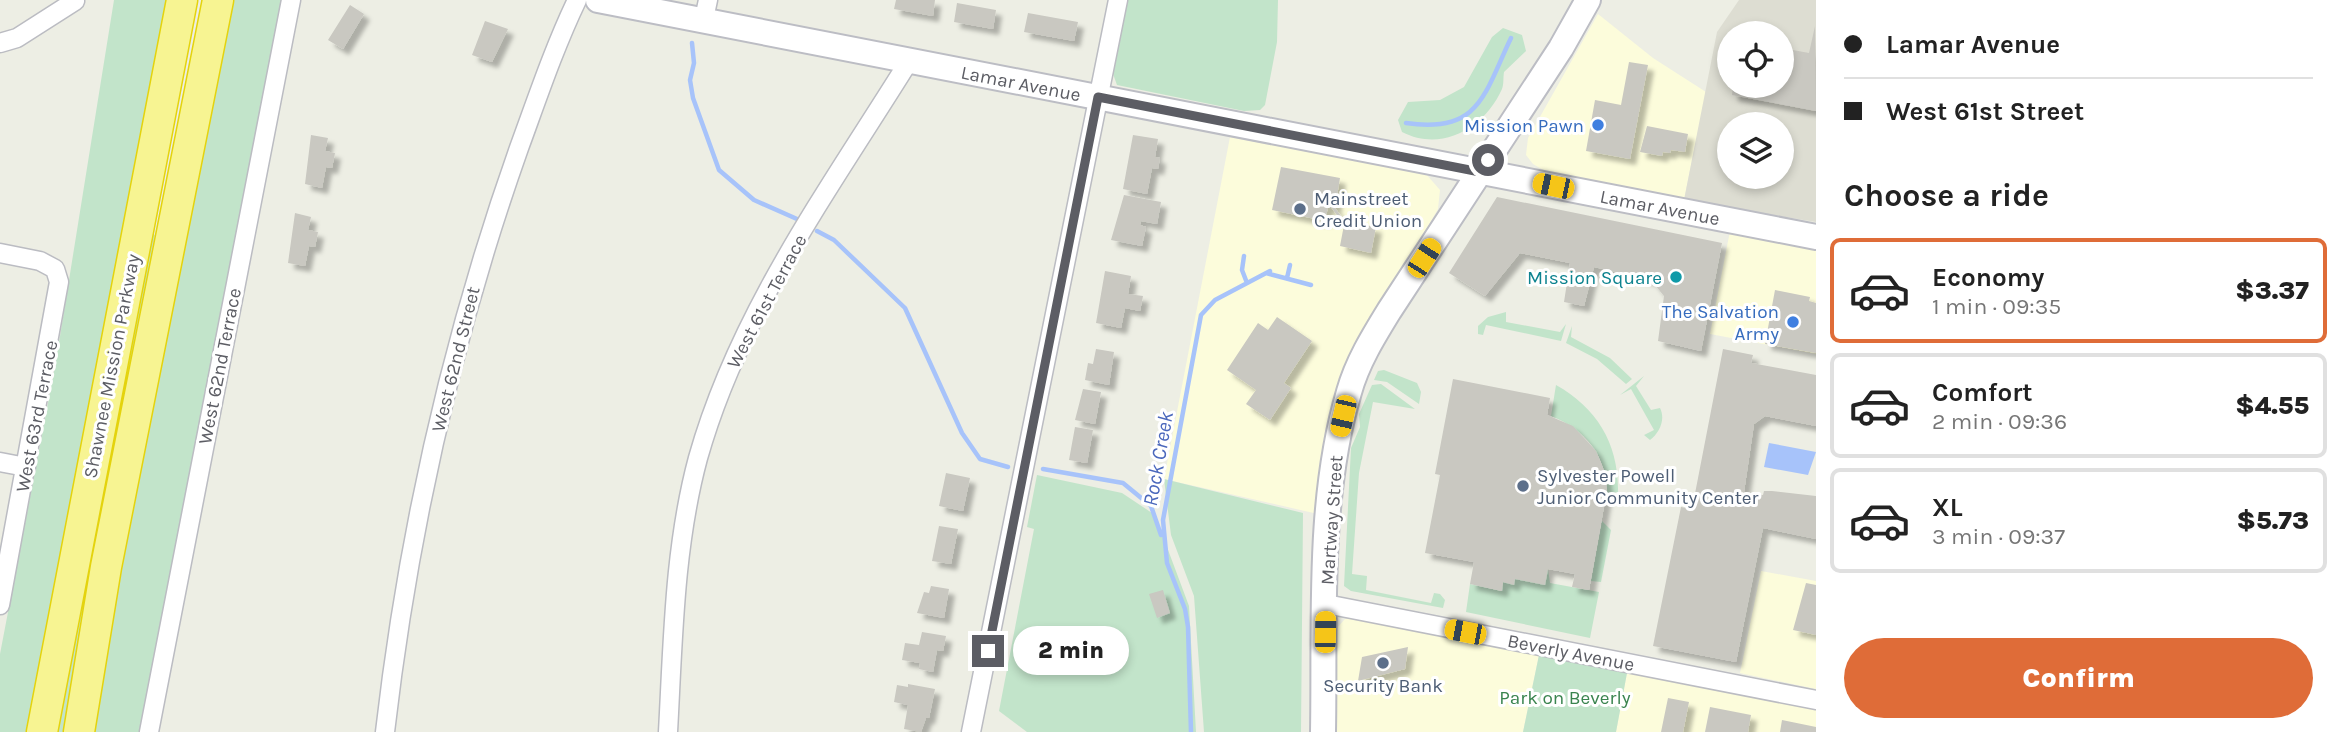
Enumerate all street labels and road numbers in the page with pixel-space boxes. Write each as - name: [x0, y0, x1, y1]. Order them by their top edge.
- street label: Lamar Avenue: [959, 62, 1083, 106]
- street label: Lamar Avenue: [1598, 186, 1722, 230]
- street label: West 61st Terrace: [722, 231, 811, 372]
- street label: Shawnee Mission Parkway: [79, 252, 145, 480]
- street label: West 62nd Street: [427, 284, 485, 434]
- street label: West 62nd Terrace: [194, 286, 246, 446]
- street label: West 63rd Terrace: [11, 338, 62, 494]
- street label: Martway Street: [1316, 454, 1348, 586]
- street label: Beverly Avenue: [1505, 630, 1636, 676]

